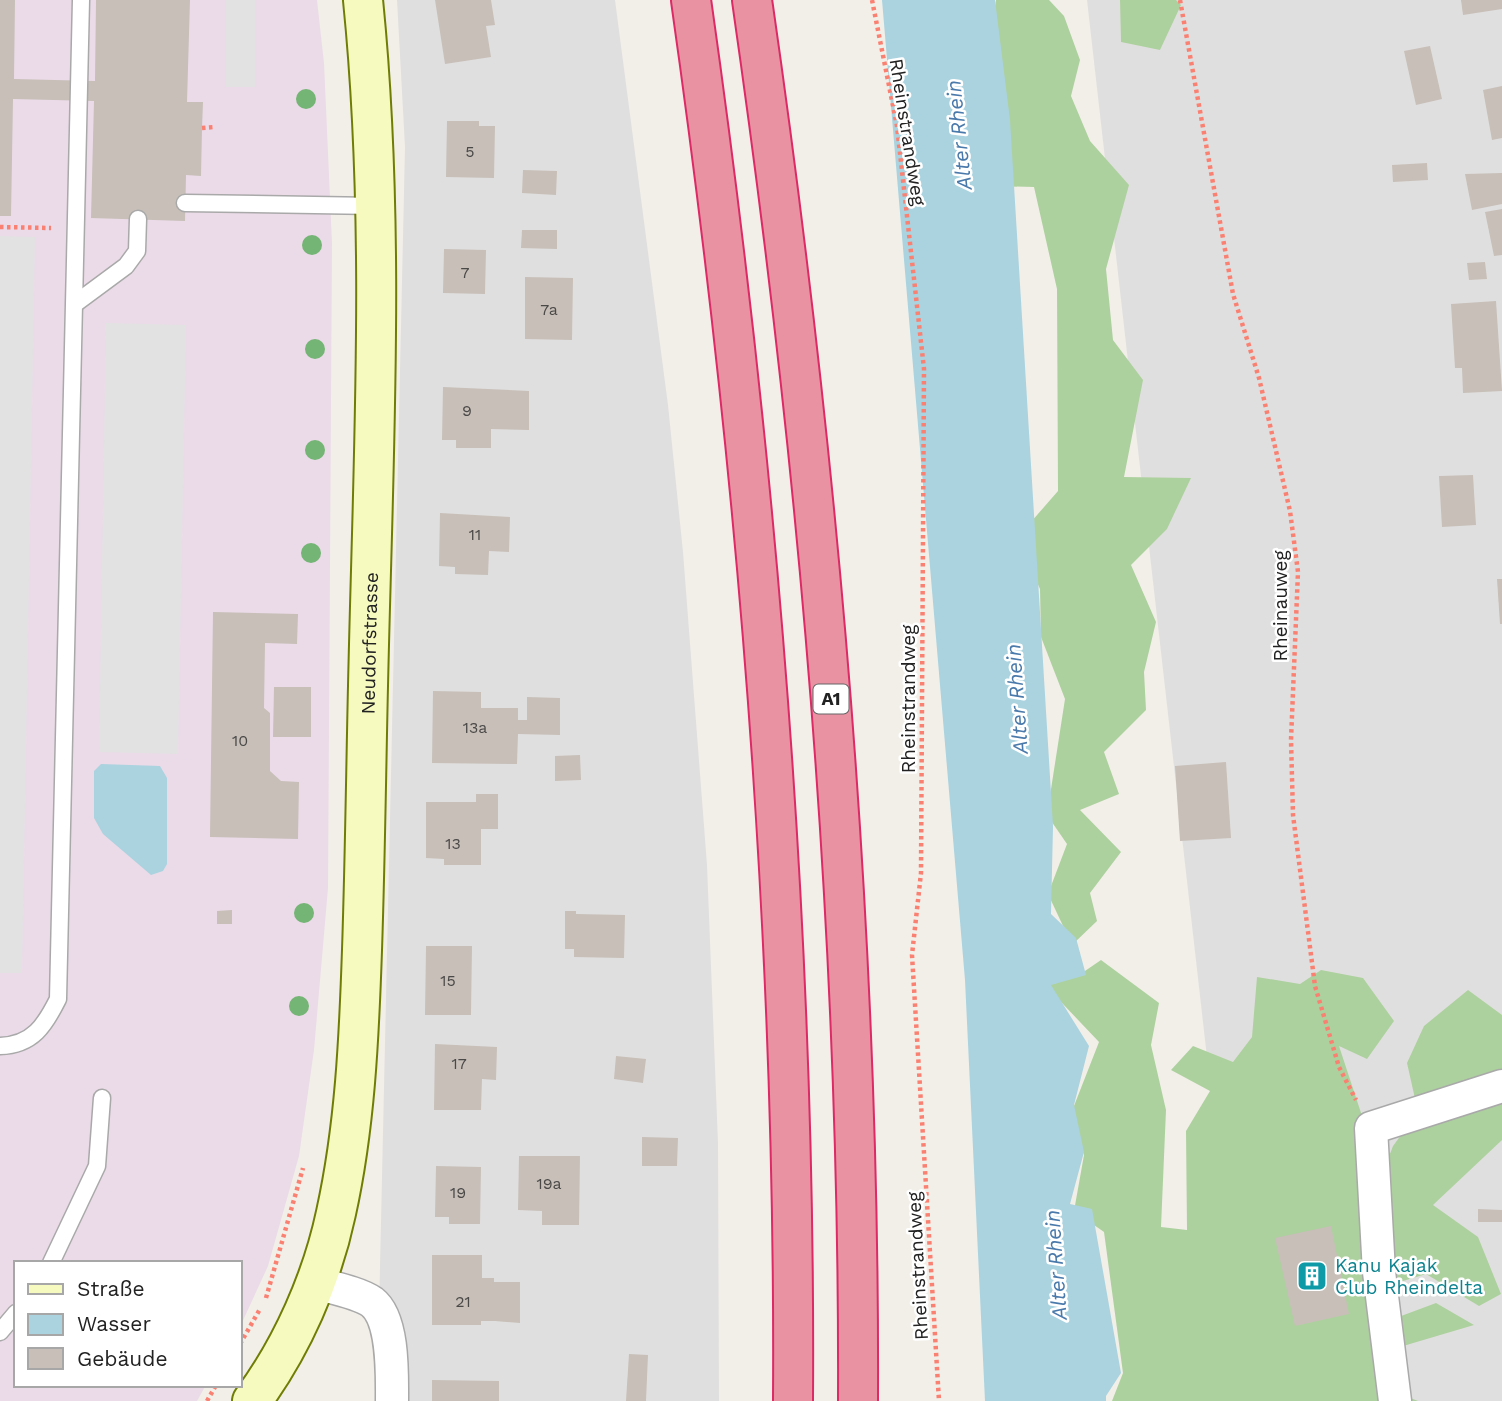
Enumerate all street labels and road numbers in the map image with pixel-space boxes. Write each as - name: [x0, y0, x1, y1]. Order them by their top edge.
- street label: Rheinstrandweg: [885, 57, 931, 208]
- street label: Rheinauweg: [1269, 550, 1292, 662]
- street label: Neudorfstrasse: [356, 572, 383, 715]
- street label: Rheinstrandweg: [897, 624, 920, 773]
- road number: A1: [814, 684, 848, 714]
- street label: Rheinstrandweg: [902, 1190, 933, 1341]

